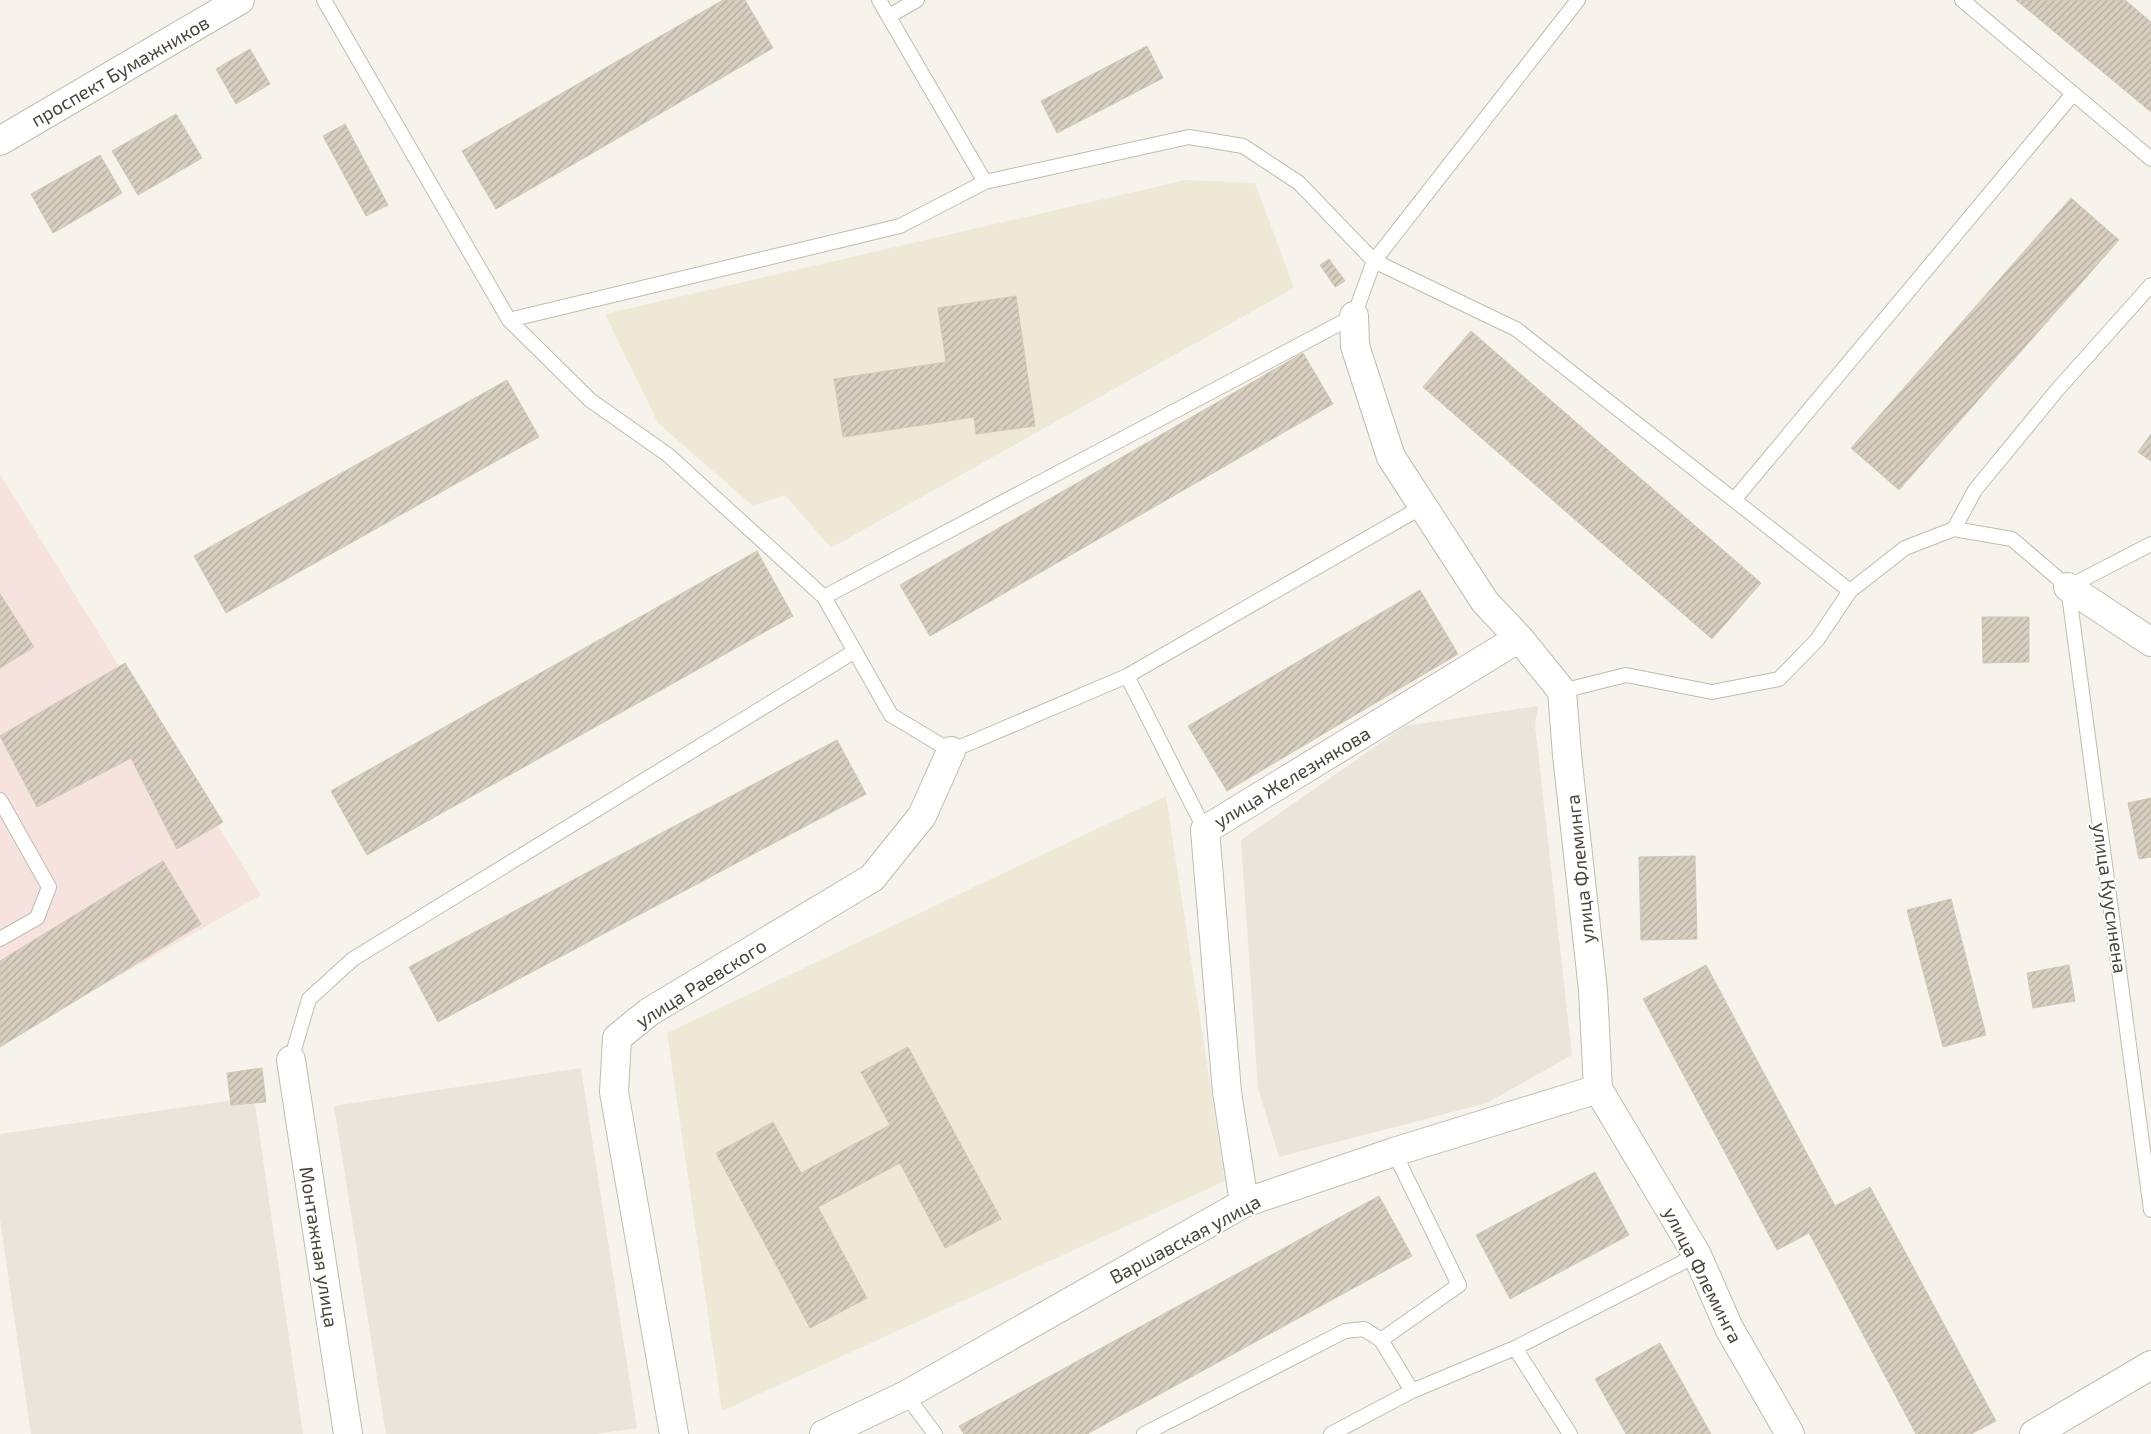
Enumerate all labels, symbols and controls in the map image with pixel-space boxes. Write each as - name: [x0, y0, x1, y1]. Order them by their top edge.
- street label: проспект Бумажников: [27, 10, 213, 132]
- street label: улица Железнякова: [1209, 721, 1375, 833]
- street label: улица Флеминга: [1560, 793, 1600, 945]
- street label: улица Куусинена: [2088, 821, 2132, 975]
- street label: улица Раевского: [631, 933, 771, 1033]
- street label: Монтажная улица: [294, 1165, 344, 1329]
- street label: Варшавская улица: [1106, 1189, 1264, 1289]
- street label: улица Флеминга: [1658, 1203, 1748, 1347]

